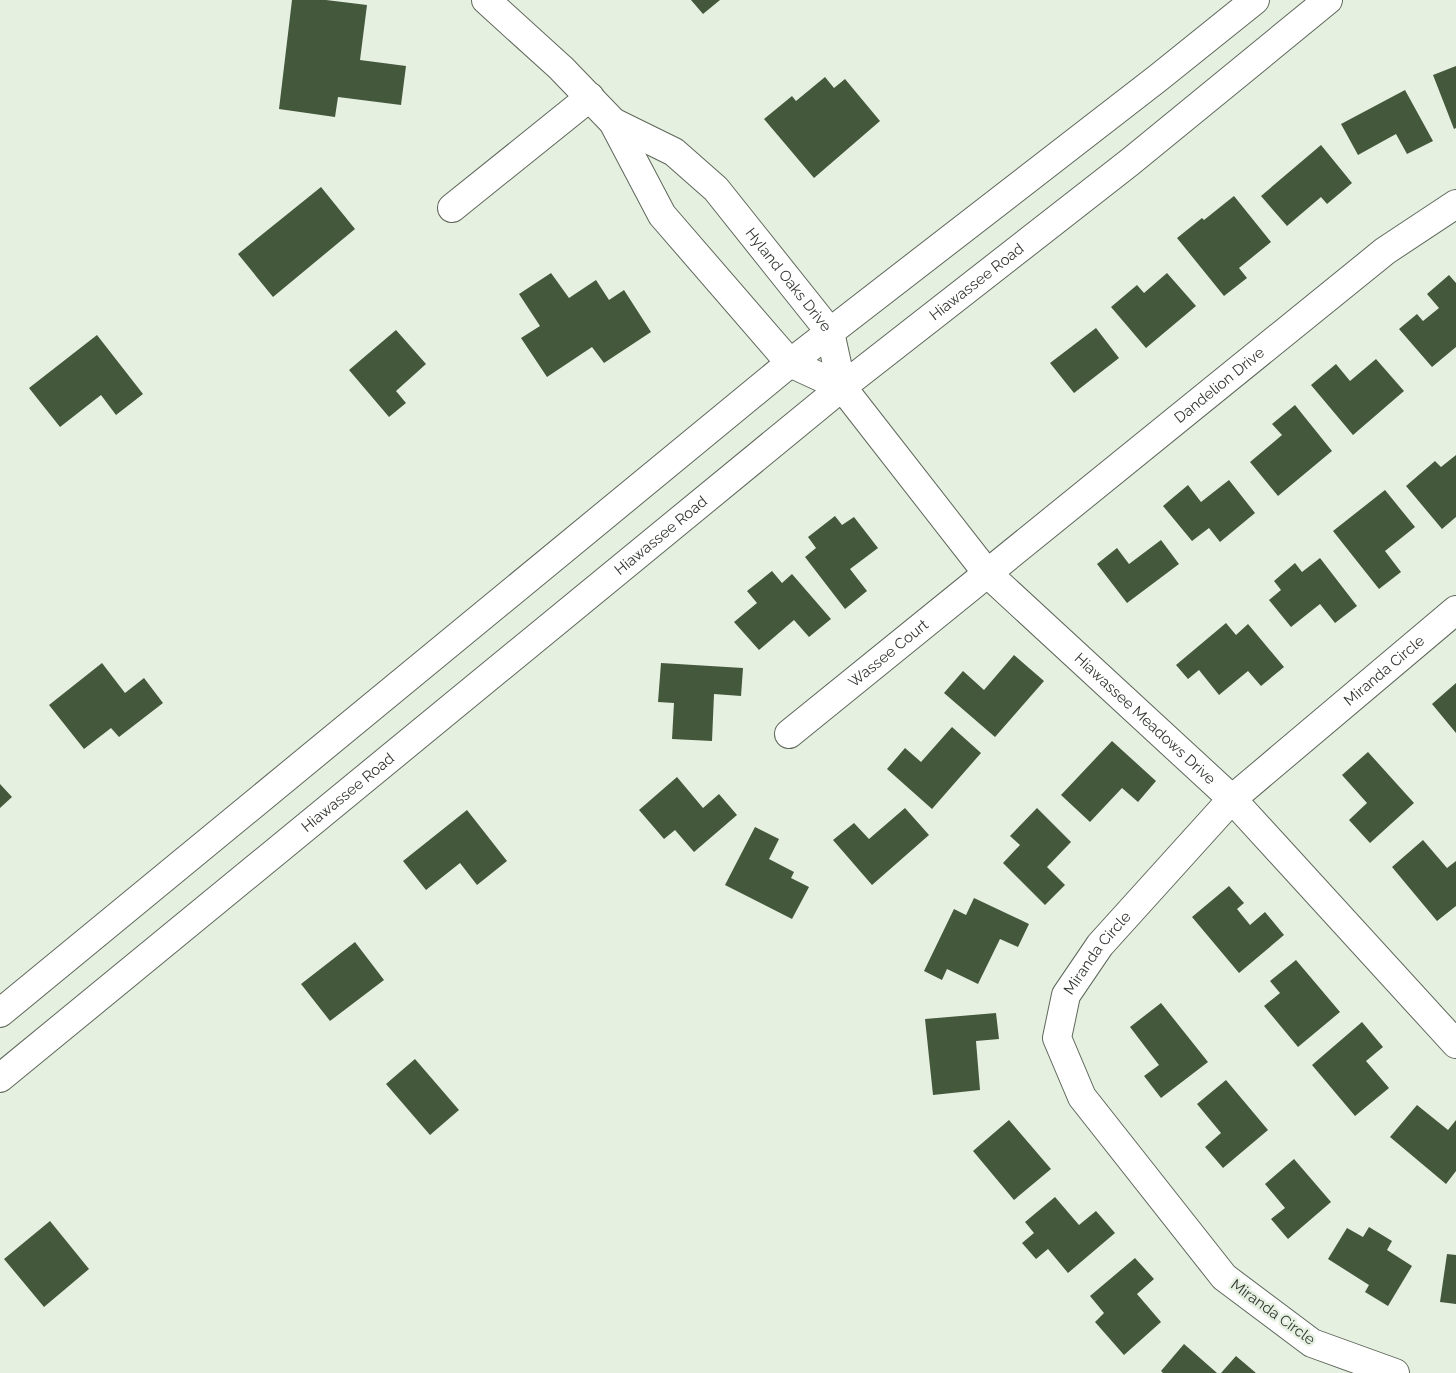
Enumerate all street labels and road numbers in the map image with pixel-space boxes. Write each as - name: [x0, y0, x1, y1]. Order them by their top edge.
- street label: Hyland Oaks Drive: [742, 224, 835, 335]
- street label: Hiawassee Road: [926, 240, 1027, 324]
- street label: Dandelion Drive: [1171, 343, 1268, 427]
- street label: Hiawassee Road: [611, 492, 711, 579]
- street label: Wassee Court: [845, 616, 932, 691]
- street label: Miranda Circle: [1340, 631, 1428, 710]
- street label: Hiawassee Meadows Drive: [1071, 649, 1219, 788]
- street label: Hiawassee Road: [298, 749, 398, 836]
- street label: Miranda Circle: [1060, 908, 1135, 998]
- street label: Miranda Circle: [1227, 1275, 1319, 1349]

